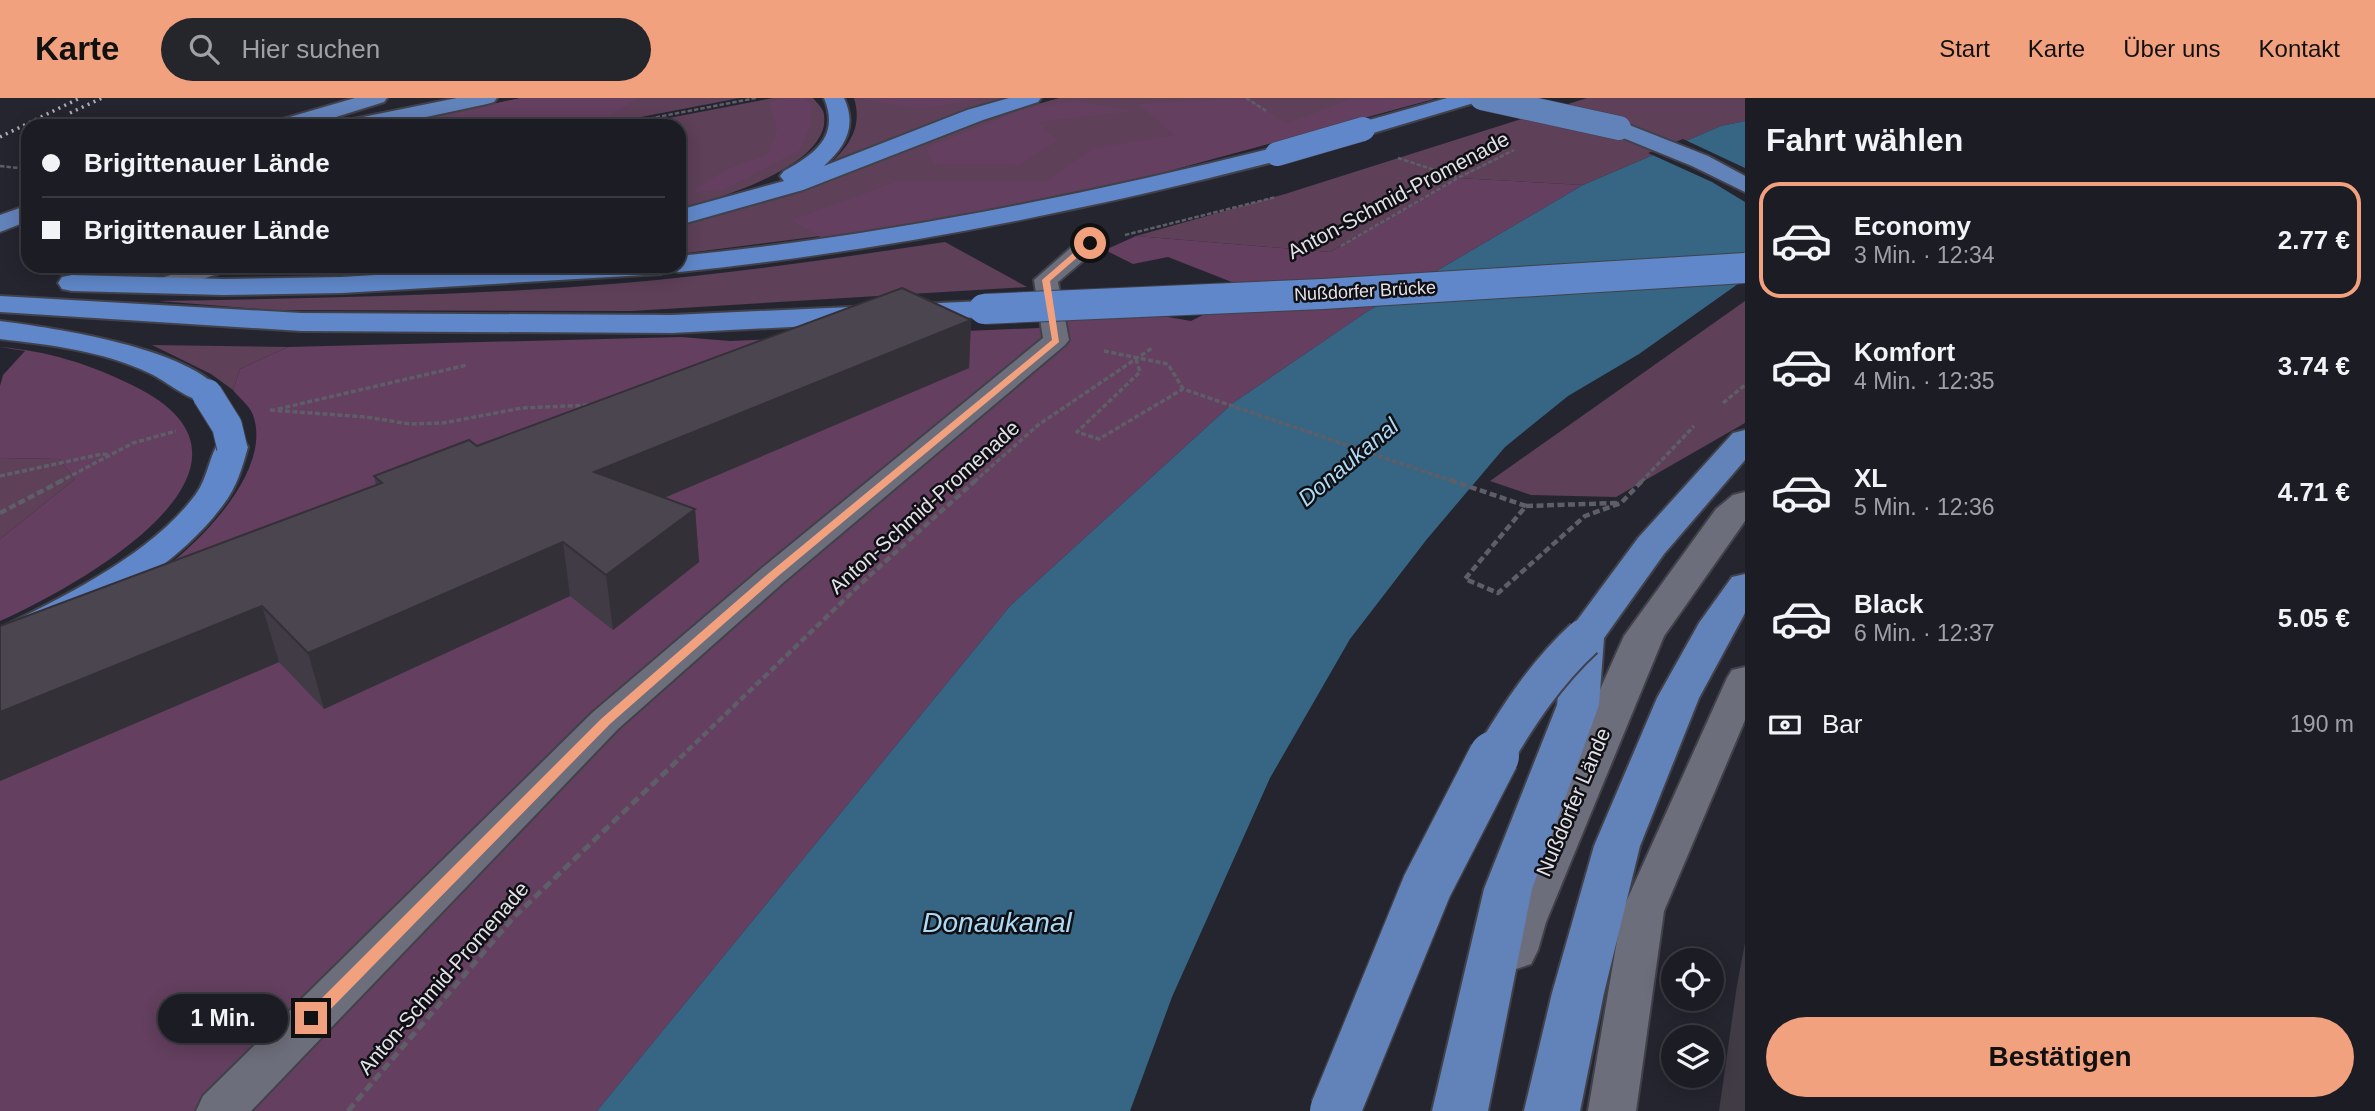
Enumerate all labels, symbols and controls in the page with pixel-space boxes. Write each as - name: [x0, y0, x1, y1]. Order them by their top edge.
- search box: [161, 18, 651, 81]
- text: Karte: [35, 30, 119, 67]
- icon: search: [185, 30, 223, 68]
- text: Hier suchen: [241, 34, 380, 64]
- text: Start: [1939, 35, 1990, 62]
- text: Karte: [2028, 35, 2085, 62]
- text: Über uns: [2123, 35, 2221, 62]
- text: Kontakt: [2259, 35, 2340, 62]
- text: Fahrt wählen: [1766, 122, 1963, 158]
- street label: Anton-Schmid-Promenade: [1283, 127, 1513, 263]
- text: Brigittenauer Lände: [84, 148, 330, 178]
- icon: car: [1770, 209, 1833, 272]
- text: Economy: [1854, 211, 1971, 241]
- text: Brigittenauer Lände: [84, 215, 330, 245]
- text: 2.77 €: [2278, 225, 2350, 255]
- route start: [1074, 227, 1106, 259]
- text: 3 Min. · 12:34: [1854, 242, 1995, 268]
- street label: Nußdorfer Brücke: [1294, 277, 1436, 305]
- icon: car: [1770, 335, 1833, 398]
- text: Komfort: [1854, 337, 1955, 367]
- text: 3.74 €: [2278, 351, 2350, 381]
- text: 4 Min. · 12:35: [1854, 368, 1995, 394]
- water label: Donaukanal: [1293, 412, 1404, 511]
- street label: Anton-Schmid-Promenade: [824, 416, 1024, 598]
- icon: car: [1770, 461, 1833, 524]
- text: XL: [1854, 463, 1887, 493]
- text: 4.71 €: [2278, 477, 2350, 507]
- text: 5 Min. · 12:36: [1854, 494, 1995, 520]
- icon: car: [1770, 587, 1833, 650]
- text: Black: [1854, 589, 1923, 619]
- text: 5.05 €: [2278, 603, 2350, 633]
- text: 6 Min. · 12:37: [1854, 620, 1995, 646]
- icon: cash: [1766, 706, 1804, 744]
- text: Bar: [1822, 709, 1862, 739]
- text: 190 m: [2290, 711, 2354, 737]
- street label: Nußdorfer Lände: [1531, 724, 1615, 880]
- street label: Anton-Schmid-Promenade: [353, 877, 533, 1079]
- water label: Donaukanal: [922, 907, 1073, 938]
- map controls: [1661, 948, 1724, 1088]
- button: locate: [1661, 948, 1724, 1011]
- callout: 1 Min.: [157, 993, 286, 1042]
- route end: [295, 1002, 327, 1034]
- text: 1 Min.: [190, 1005, 256, 1031]
- button: Bestätigen: [1766, 1017, 2354, 1097]
- button: layers: [1661, 1025, 1724, 1088]

